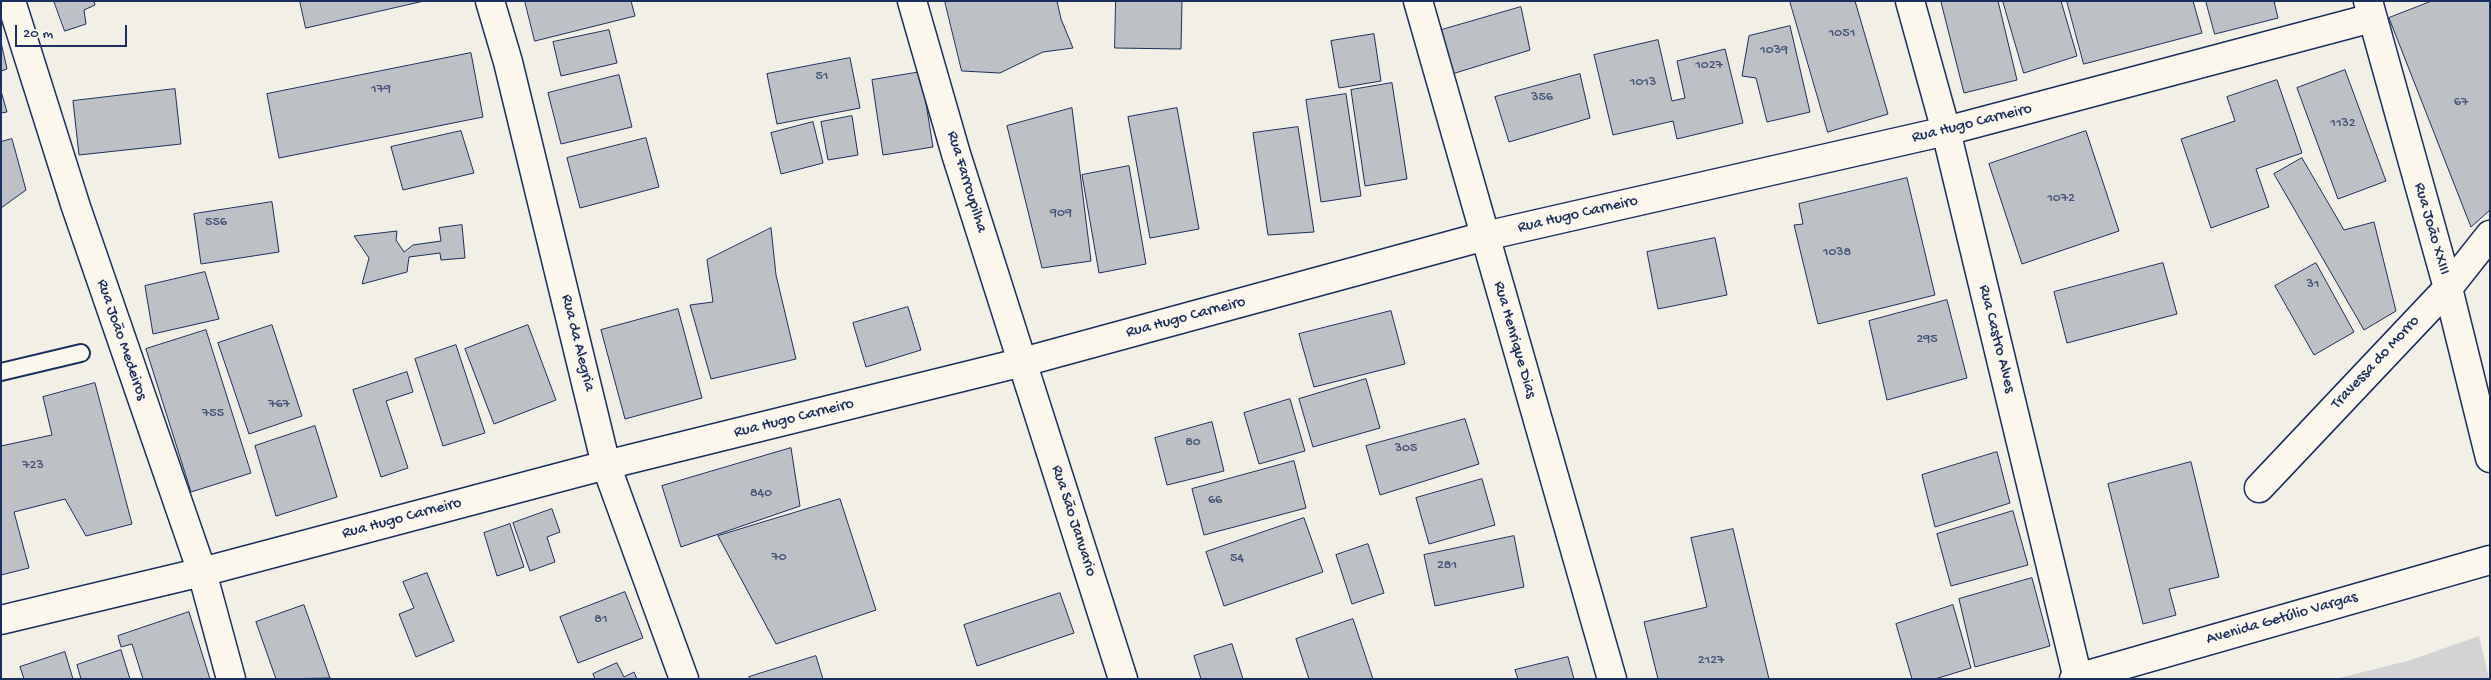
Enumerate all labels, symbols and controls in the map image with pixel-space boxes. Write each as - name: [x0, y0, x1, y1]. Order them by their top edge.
- scale bar: [18, 15, 130, 47]
- text: 20 m: [23, 25, 53, 43]
- house number: 1051: [1829, 26, 1855, 42]
- house number: 1039: [1760, 43, 1788, 59]
- house number: 1027: [1695, 58, 1723, 74]
- house number: 51: [815, 69, 829, 85]
- house number: 1013: [1630, 75, 1656, 91]
- house number: 179: [371, 82, 391, 98]
- house number: 356: [1531, 90, 1553, 106]
- house number: 67: [2454, 95, 2468, 111]
- street label: Rua Hugo Carneiro: [1910, 100, 2034, 148]
- house number: 1132: [2330, 116, 2356, 132]
- street label: Rua Farroupilha: [941, 129, 991, 235]
- street label: Rua João XXIII: [2409, 181, 2453, 277]
- house number: 1072: [2047, 191, 2075, 207]
- street label: Rua Hugo Carneiro: [1516, 192, 1640, 238]
- house number: 909: [1050, 206, 1072, 222]
- house number: 556: [205, 215, 227, 231]
- house number: 1038: [1823, 245, 1851, 261]
- street label: Rua João Medeiros: [91, 277, 151, 403]
- house number: 31: [2307, 277, 2319, 293]
- street label: Rua Henrique Dias: [1488, 279, 1540, 401]
- street label: Rua Castro Alves: [1973, 283, 2019, 395]
- street label: Rua da Alegria: [556, 293, 598, 393]
- street label: Rua Hugo Carneiro: [1124, 293, 1248, 343]
- street label: Travessa do Morro: [2328, 312, 2424, 414]
- house number: 295: [1916, 332, 1938, 348]
- street label: Rua Hugo Carneiro: [732, 395, 856, 443]
- house number: 767: [268, 397, 290, 413]
- house number: 755: [202, 406, 224, 422]
- house number: 80: [1185, 435, 1201, 451]
- house number: 305: [1395, 441, 1417, 457]
- house number: 723: [22, 458, 44, 474]
- street label: Rua São Januario: [1046, 463, 1100, 579]
- house number: 840: [750, 486, 772, 502]
- house number: 66: [1208, 493, 1222, 509]
- street label: Rua Hugo Carneiro: [340, 494, 464, 544]
- house number: 70: [771, 550, 787, 566]
- house number: 54: [1230, 551, 1244, 567]
- house number: 281: [1437, 558, 1457, 574]
- street label: Avenida Getúlio Vargas: [2204, 588, 2360, 650]
- house number: 81: [594, 612, 608, 628]
- house number: 2127: [1698, 653, 1724, 669]

